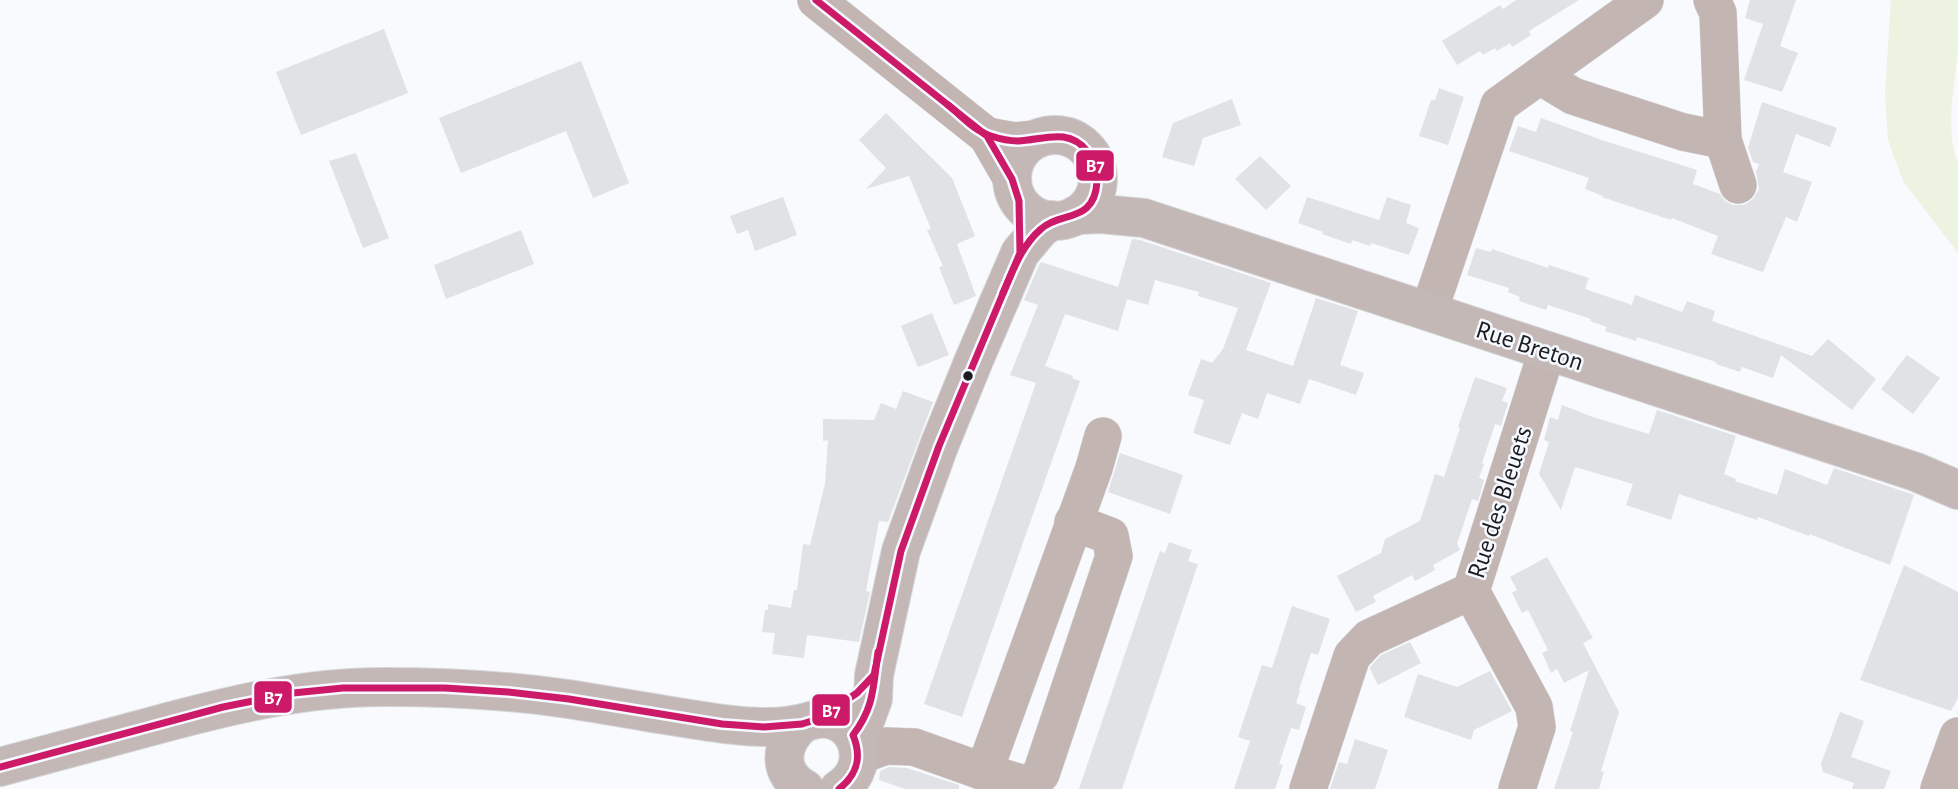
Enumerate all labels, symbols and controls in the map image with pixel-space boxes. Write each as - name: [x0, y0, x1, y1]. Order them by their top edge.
- line badge: B7: [1075, 149, 1115, 182]
- text: B7: [1085, 157, 1105, 176]
- street label: Rue Breton: [1473, 316, 1587, 376]
- unlabelled marker: [961, 369, 975, 383]
- street label: Rue des Bleuets: [1463, 423, 1537, 582]
- line badge: B7: [253, 680, 293, 714]
- text: B7: [263, 689, 283, 708]
- line badge: B7: [811, 693, 851, 727]
- text: B7: [821, 702, 841, 721]

